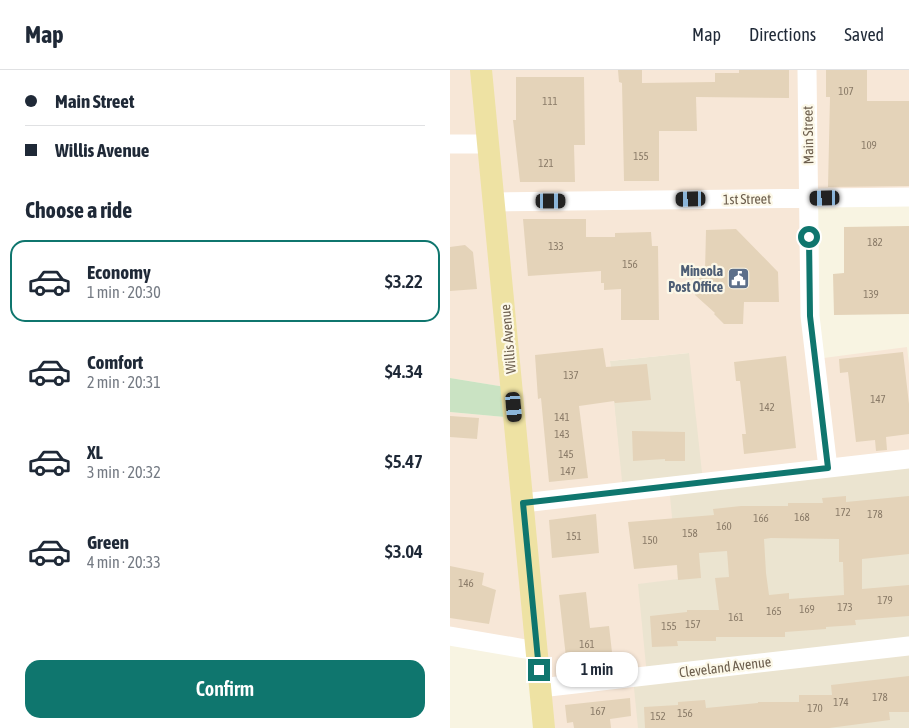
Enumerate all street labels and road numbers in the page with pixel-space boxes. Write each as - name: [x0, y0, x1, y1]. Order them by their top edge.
- street label: Main Street: [799, 106, 817, 164]
- street label: 1st Street: [723, 191, 771, 207]
- street label: Willis Avenue: [497, 304, 519, 374]
- street label: Cleveland Avenue: [678, 653, 772, 681]

